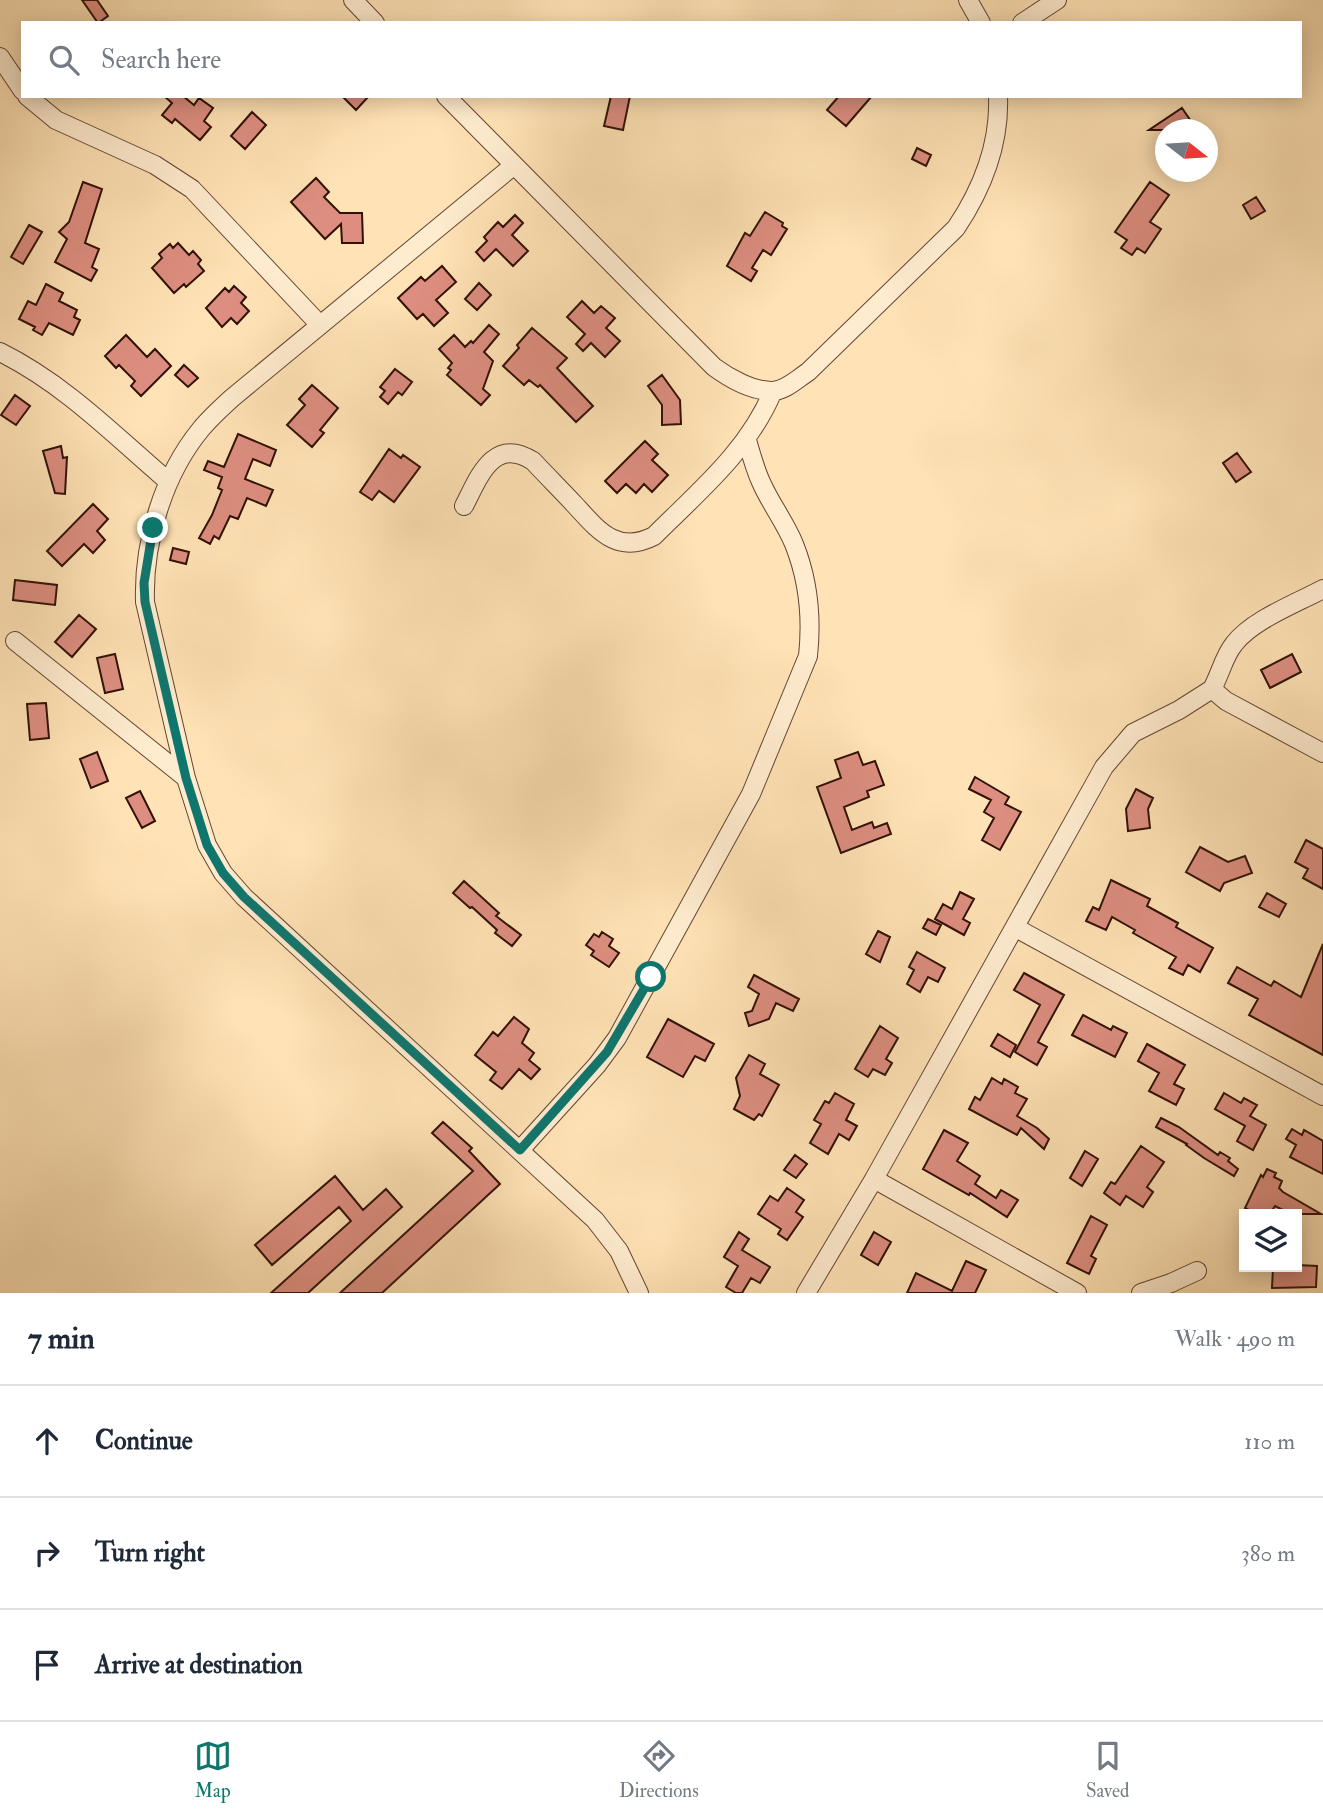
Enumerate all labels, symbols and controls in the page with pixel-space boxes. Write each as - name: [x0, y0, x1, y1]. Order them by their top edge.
- search box: [21, 21, 1302, 98]
- icon: search: [45, 41, 83, 79]
- text: Search here: [101, 44, 221, 76]
- north arrow: [1155, 119, 1218, 182]
- route end: [137, 512, 168, 543]
- route start: [635, 961, 666, 992]
- map controls: [1239, 1209, 1302, 1272]
- button: layers: [1239, 1209, 1302, 1272]
- text: 7 min: [28, 1320, 95, 1357]
- text: Walk · 490 m: [1174, 1324, 1295, 1353]
- icon: ahead: [28, 1422, 66, 1460]
- text: Continue: [95, 1425, 193, 1457]
- text: 110 m: [1244, 1427, 1295, 1456]
- icon: right: [28, 1534, 66, 1572]
- text: Turn right: [95, 1537, 205, 1569]
- text: 380 m: [1241, 1539, 1295, 1568]
- icon: arrive: [28, 1646, 66, 1684]
- text: Arrive at destination: [95, 1649, 303, 1681]
- tab: Map: [194, 1737, 232, 1803]
- tab: Directions: [619, 1737, 699, 1803]
- tab: Saved: [1086, 1737, 1129, 1803]

